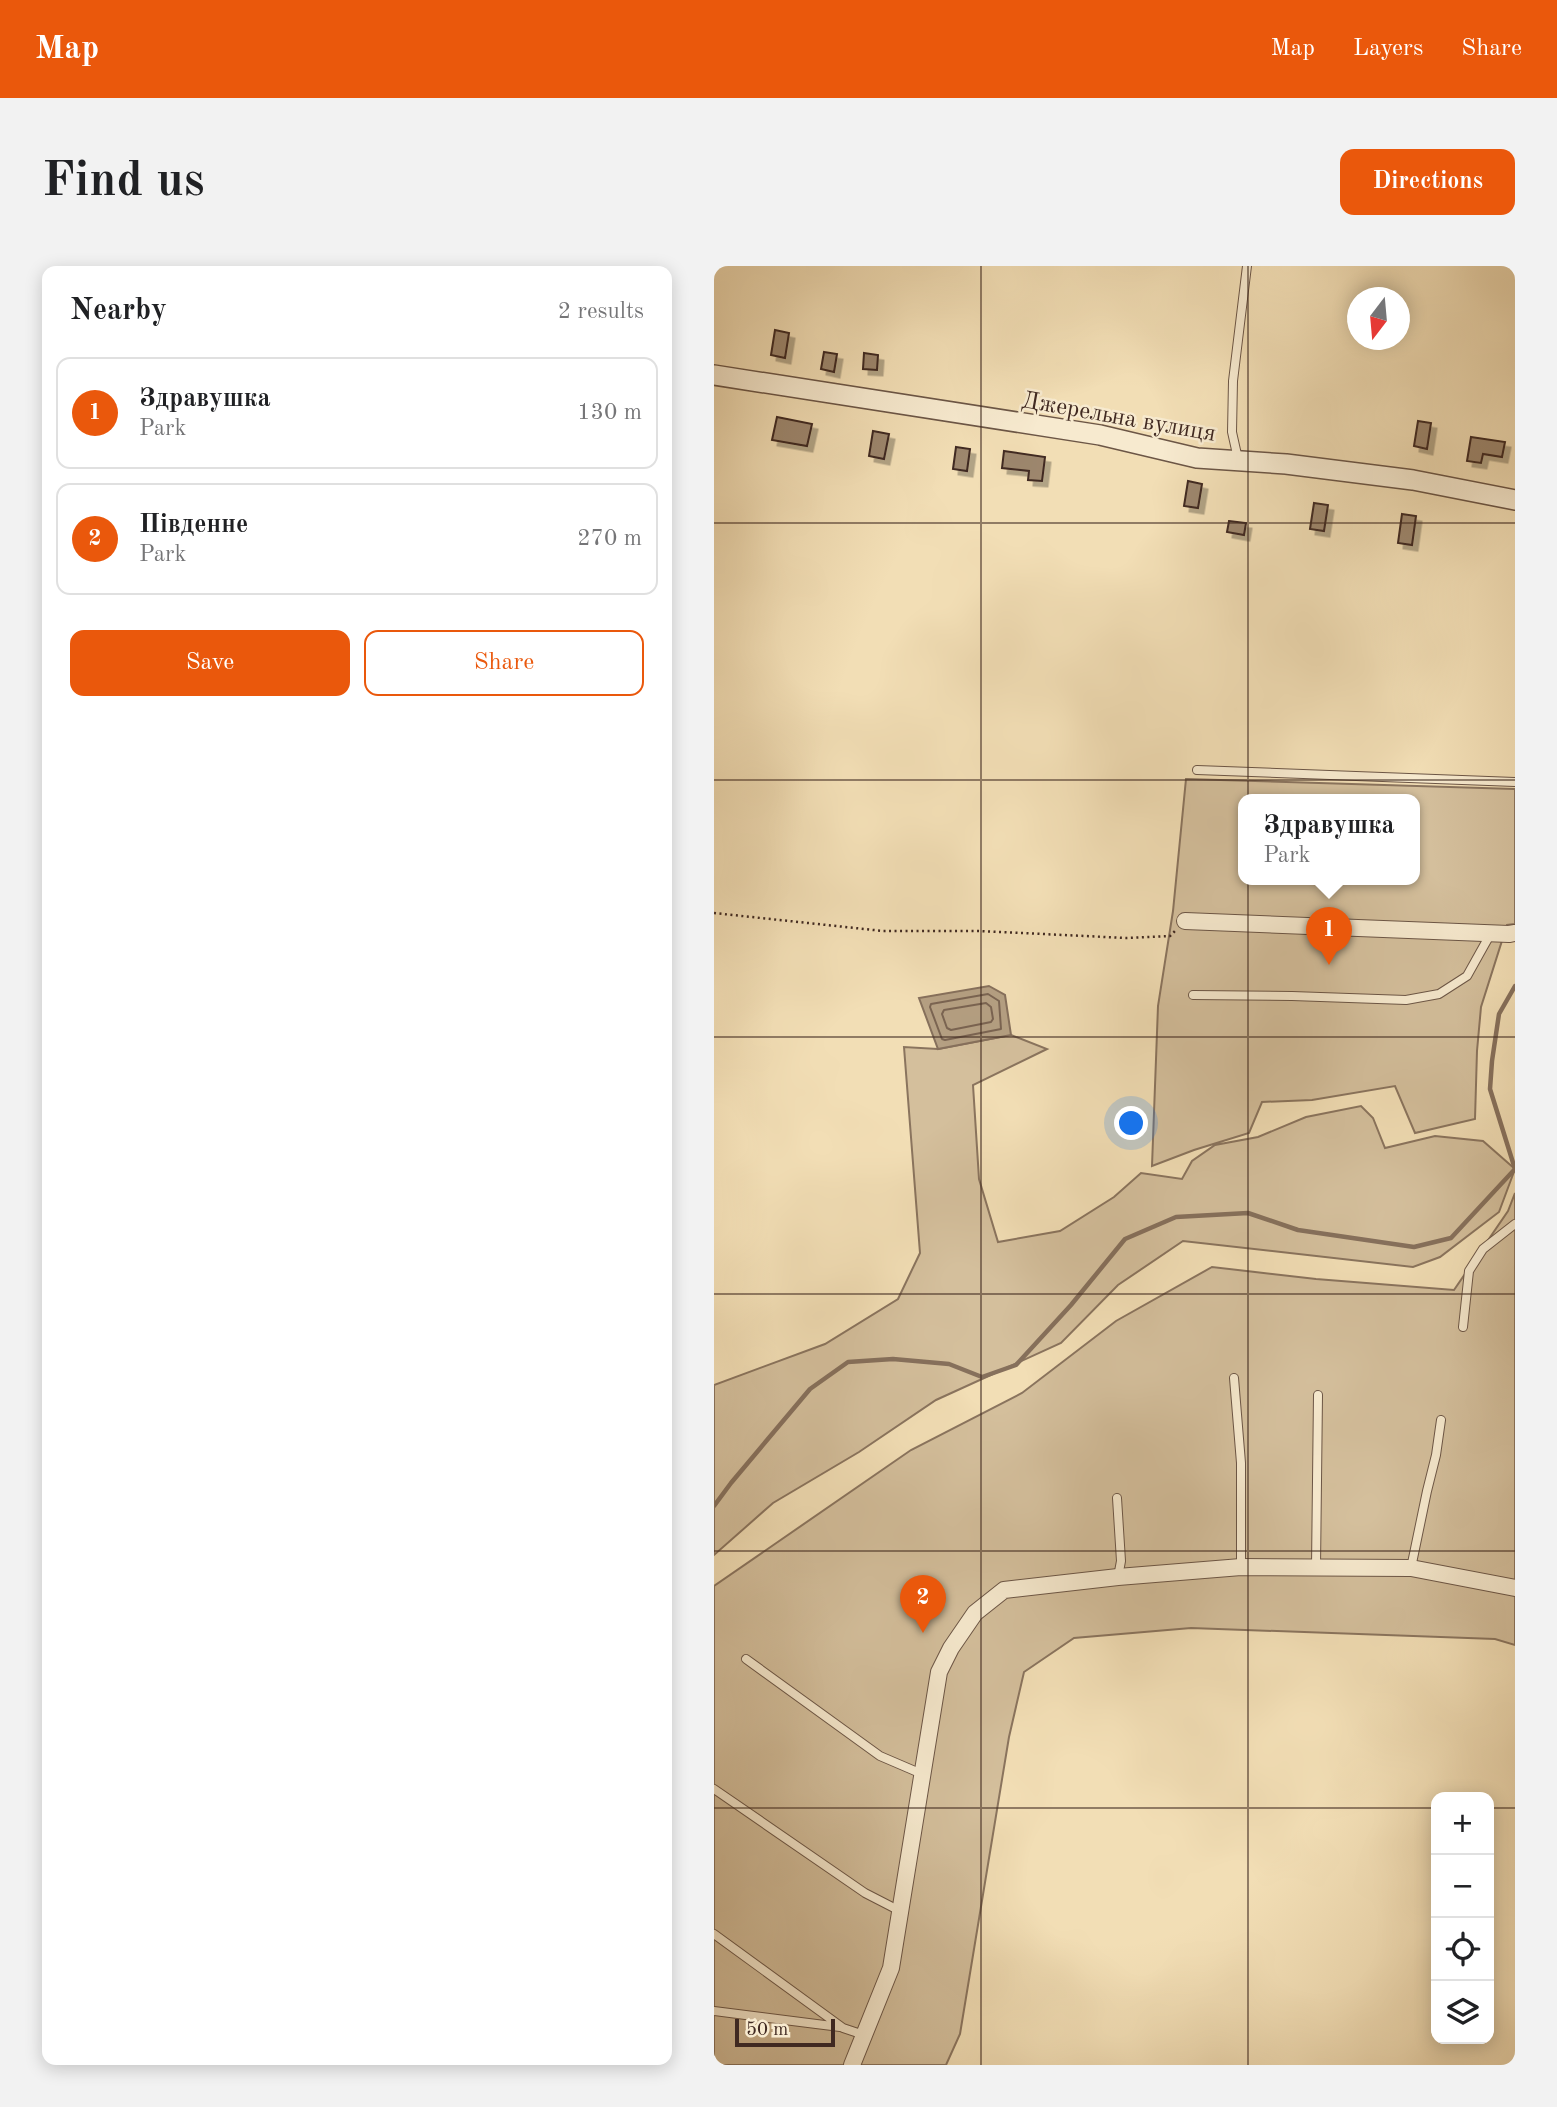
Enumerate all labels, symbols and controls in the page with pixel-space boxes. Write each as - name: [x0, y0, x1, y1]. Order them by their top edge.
- text: Map: [35, 33, 99, 66]
- text: Map: [1271, 37, 1315, 61]
- text: Layers: [1353, 37, 1423, 61]
- text: Share: [1461, 37, 1522, 61]
- button: Directions: [1340, 149, 1515, 215]
- text: Find us: [42, 158, 205, 207]
- north arrow: [1347, 287, 1410, 350]
- text: Nearby: [70, 296, 167, 326]
- text: 2 results: [558, 300, 644, 323]
- text: Здравушка: [139, 386, 271, 412]
- street label: Джерельна вулиця: [1020, 389, 1218, 447]
- text: 1: [88, 401, 102, 424]
- text: 130 m: [577, 401, 642, 424]
- text: Park: [139, 417, 186, 440]
- text: Південне: [139, 512, 248, 538]
- text: 2: [88, 527, 102, 550]
- text: 270 m: [577, 527, 642, 550]
- text: Park: [139, 543, 186, 566]
- button: Save: [70, 630, 350, 696]
- button: Share: [364, 630, 644, 696]
- popup: [1238, 794, 1420, 885]
- text: Здравушка: [1263, 813, 1395, 839]
- text: Park: [1263, 844, 1311, 867]
- pin: 1: [1306, 907, 1352, 965]
- your location: [1114, 1106, 1148, 1140]
- pin: 2: [900, 1575, 946, 1633]
- map controls: [1431, 1792, 1494, 2044]
- button: +: [1431, 1792, 1494, 1855]
- button: −: [1431, 1855, 1494, 1918]
- button: locate: [1431, 1918, 1494, 1981]
- button: layers: [1431, 1981, 1494, 2044]
- scale bar: [735, 2016, 835, 2048]
- text: 50 m: [746, 2021, 788, 2040]

